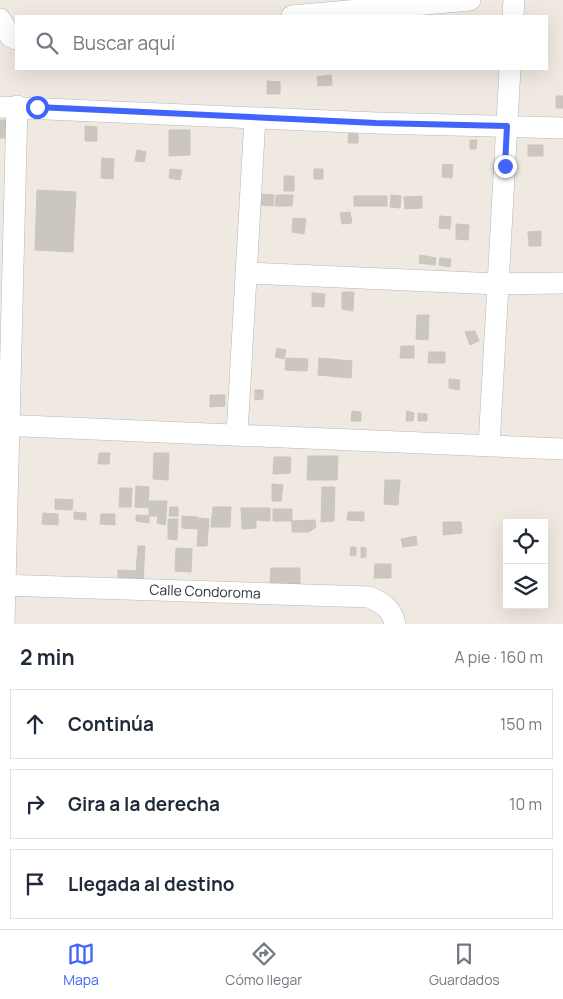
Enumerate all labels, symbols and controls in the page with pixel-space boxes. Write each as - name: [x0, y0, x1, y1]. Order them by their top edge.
- search box: [15, 15, 548, 70]
- icon: search: [33, 29, 61, 57]
- text: Buscar aquí: [73, 30, 175, 56]
- route start: [26, 96, 49, 119]
- route end: [494, 155, 517, 178]
- map controls: [503, 519, 548, 609]
- button: locate: [503, 519, 548, 564]
- button: layers: [503, 564, 548, 609]
- street label: Calle Condoroma: [149, 580, 261, 602]
- text: 2 min: [20, 643, 75, 671]
- text: A pie · 160 m: [454, 646, 543, 668]
- icon: ahead: [21, 710, 49, 738]
- text: Continúa: [68, 711, 154, 737]
- text: 150 m: [500, 713, 542, 735]
- icon: right: [21, 790, 49, 818]
- text: Gira a la derecha: [68, 791, 220, 817]
- text: 10 m: [509, 793, 542, 815]
- icon: arrive: [21, 870, 49, 898]
- text: Llegada al destino: [68, 871, 235, 897]
- tab: Mapa: [63, 940, 99, 989]
- tab: Cómo llegar: [225, 940, 302, 989]
- tab: Guardados: [429, 940, 500, 989]

